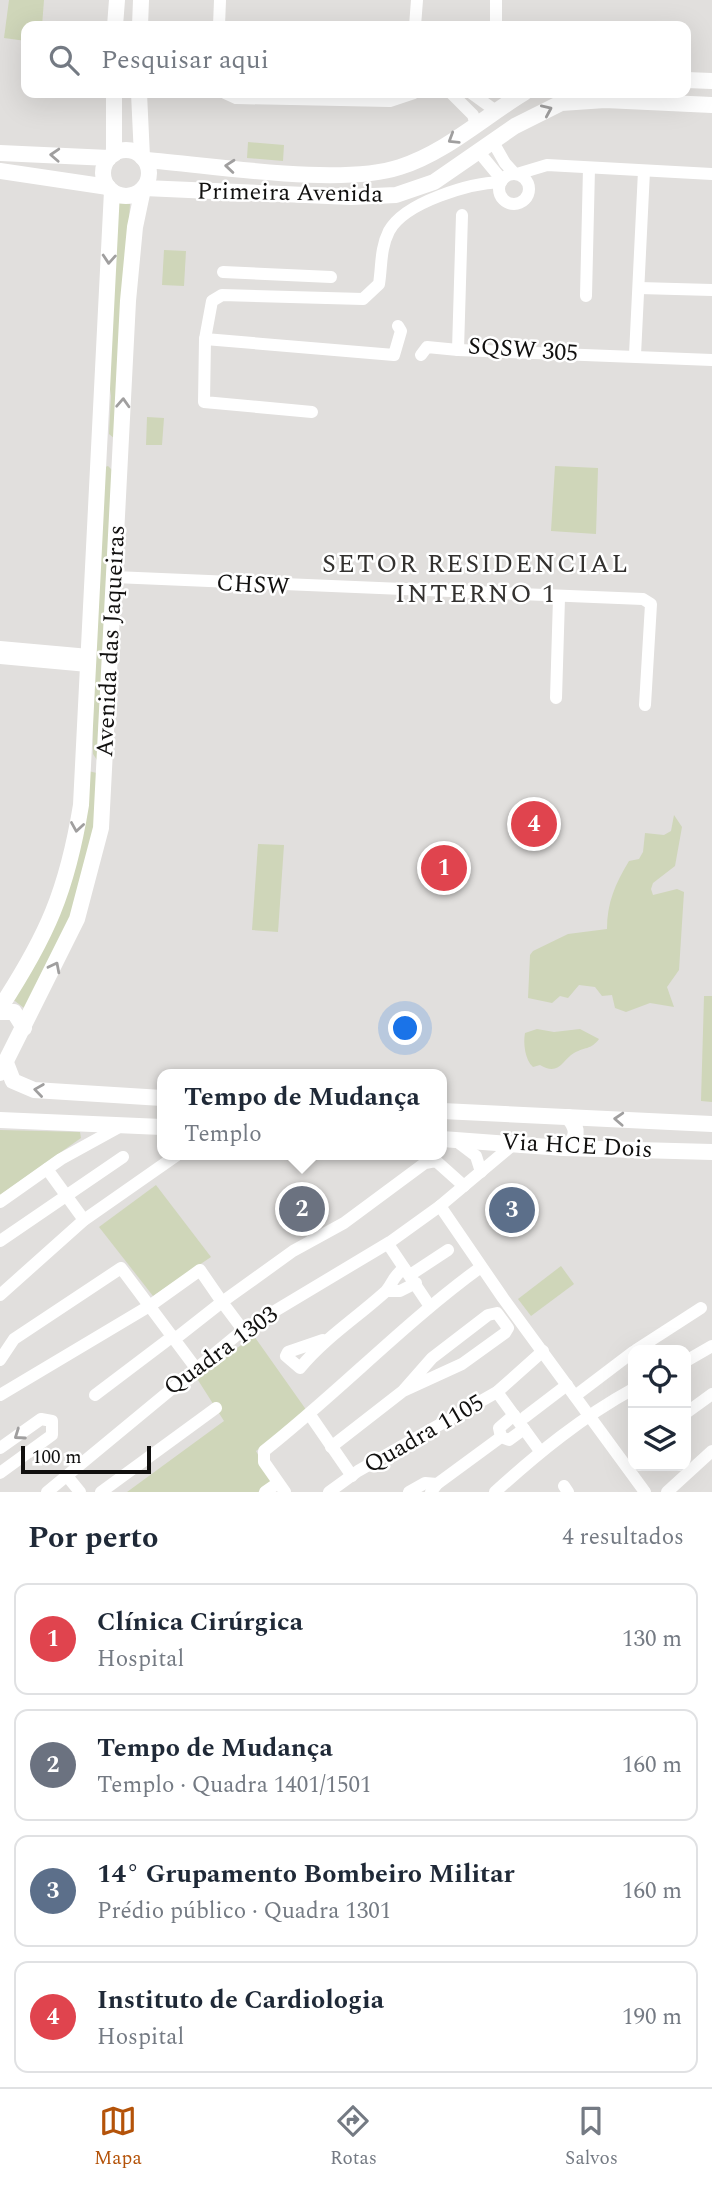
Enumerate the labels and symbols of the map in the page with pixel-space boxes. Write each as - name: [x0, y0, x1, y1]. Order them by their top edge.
- one-way arrow: [540, 104, 552, 118]
- one-way arrow: [448, 130, 461, 143]
- one-way arrow: [49, 148, 60, 163]
- one-way arrow: [224, 159, 235, 174]
- street label: Primeira Avenida: [197, 173, 384, 213]
- one-way arrow: [102, 254, 117, 265]
- street label: SQSW 305: [467, 328, 579, 372]
- one-way arrow: [115, 397, 130, 408]
- street label: Avenida das Jaqueiras: [87, 524, 135, 758]
- district label: SETOR RESIDENCIAL INTERNO 1: [322, 544, 630, 614]
- street label: CHSW: [216, 565, 291, 605]
- pin: 4: [511, 798, 557, 850]
- one-way arrow: [70, 821, 85, 833]
- pin: 1: [421, 842, 467, 894]
- one-way arrow: [46, 962, 60, 974]
- your location: [388, 1011, 422, 1045]
- one-way arrow: [33, 1083, 45, 1098]
- one-way arrow: [614, 1112, 625, 1127]
- street label: Via HCE Dois: [501, 1124, 653, 1168]
- pin: 2: [279, 1183, 325, 1235]
- pin: 3: [489, 1184, 535, 1236]
- street label: Quadra 1303: [156, 1297, 286, 1405]
- street label: Quadra 1105: [357, 1385, 491, 1483]
- one-way arrow: [14, 1427, 27, 1439]
- scale bar: [21, 1443, 150, 1475]

